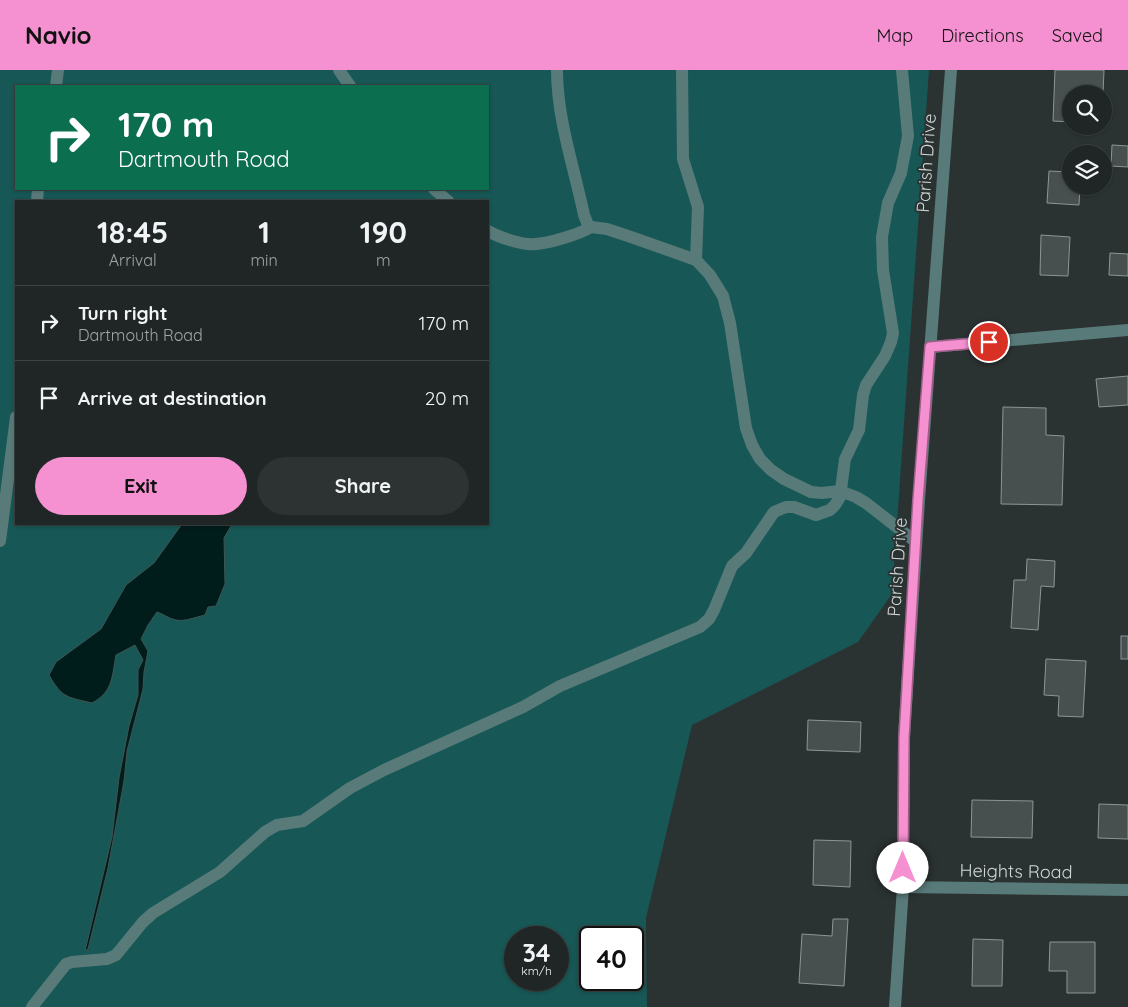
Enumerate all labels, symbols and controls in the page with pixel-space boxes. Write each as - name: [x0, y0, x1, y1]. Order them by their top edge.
- text: Navio: [25, 20, 92, 50]
- text: Map: [876, 24, 913, 47]
- text: Directions: [941, 24, 1024, 47]
- text: Saved: [1052, 24, 1103, 47]
- map controls: [1062, 85, 1112, 195]
- button: search: [1062, 85, 1112, 135]
- text: 170 m: [118, 102, 214, 146]
- icon: right: [35, 105, 100, 170]
- street label: Parish Drive: [911, 113, 941, 213]
- text: Dartmouth Road: [118, 145, 290, 173]
- button: layers: [1062, 145, 1112, 195]
- text: 18:45: [97, 213, 168, 251]
- text: 1: [258, 213, 270, 251]
- text: 190: [360, 213, 407, 251]
- text: Arrival: [109, 250, 157, 270]
- text: min: [250, 250, 278, 270]
- text: m: [376, 250, 391, 270]
- text: Turn right: [78, 301, 167, 325]
- icon: right: [35, 309, 63, 337]
- text: 170 m: [418, 311, 469, 335]
- pin: [968, 321, 1010, 363]
- text: Dartmouth Road: [78, 325, 203, 345]
- icon: arrive: [975, 328, 1003, 356]
- icon: arrive: [35, 384, 63, 412]
- text: Arrive at destination: [78, 386, 267, 410]
- text: 20 m: [425, 386, 469, 410]
- button: Exit: [35, 457, 247, 515]
- button: Share: [257, 457, 469, 515]
- street label: Parish Drive: [882, 517, 912, 617]
- position arrow: [876, 841, 928, 893]
- street label: Heights Road: [959, 859, 1073, 883]
- speed limit sign: 40: [579, 926, 644, 991]
- text: 34: [522, 937, 551, 968]
- text: km/h: [521, 963, 552, 978]

